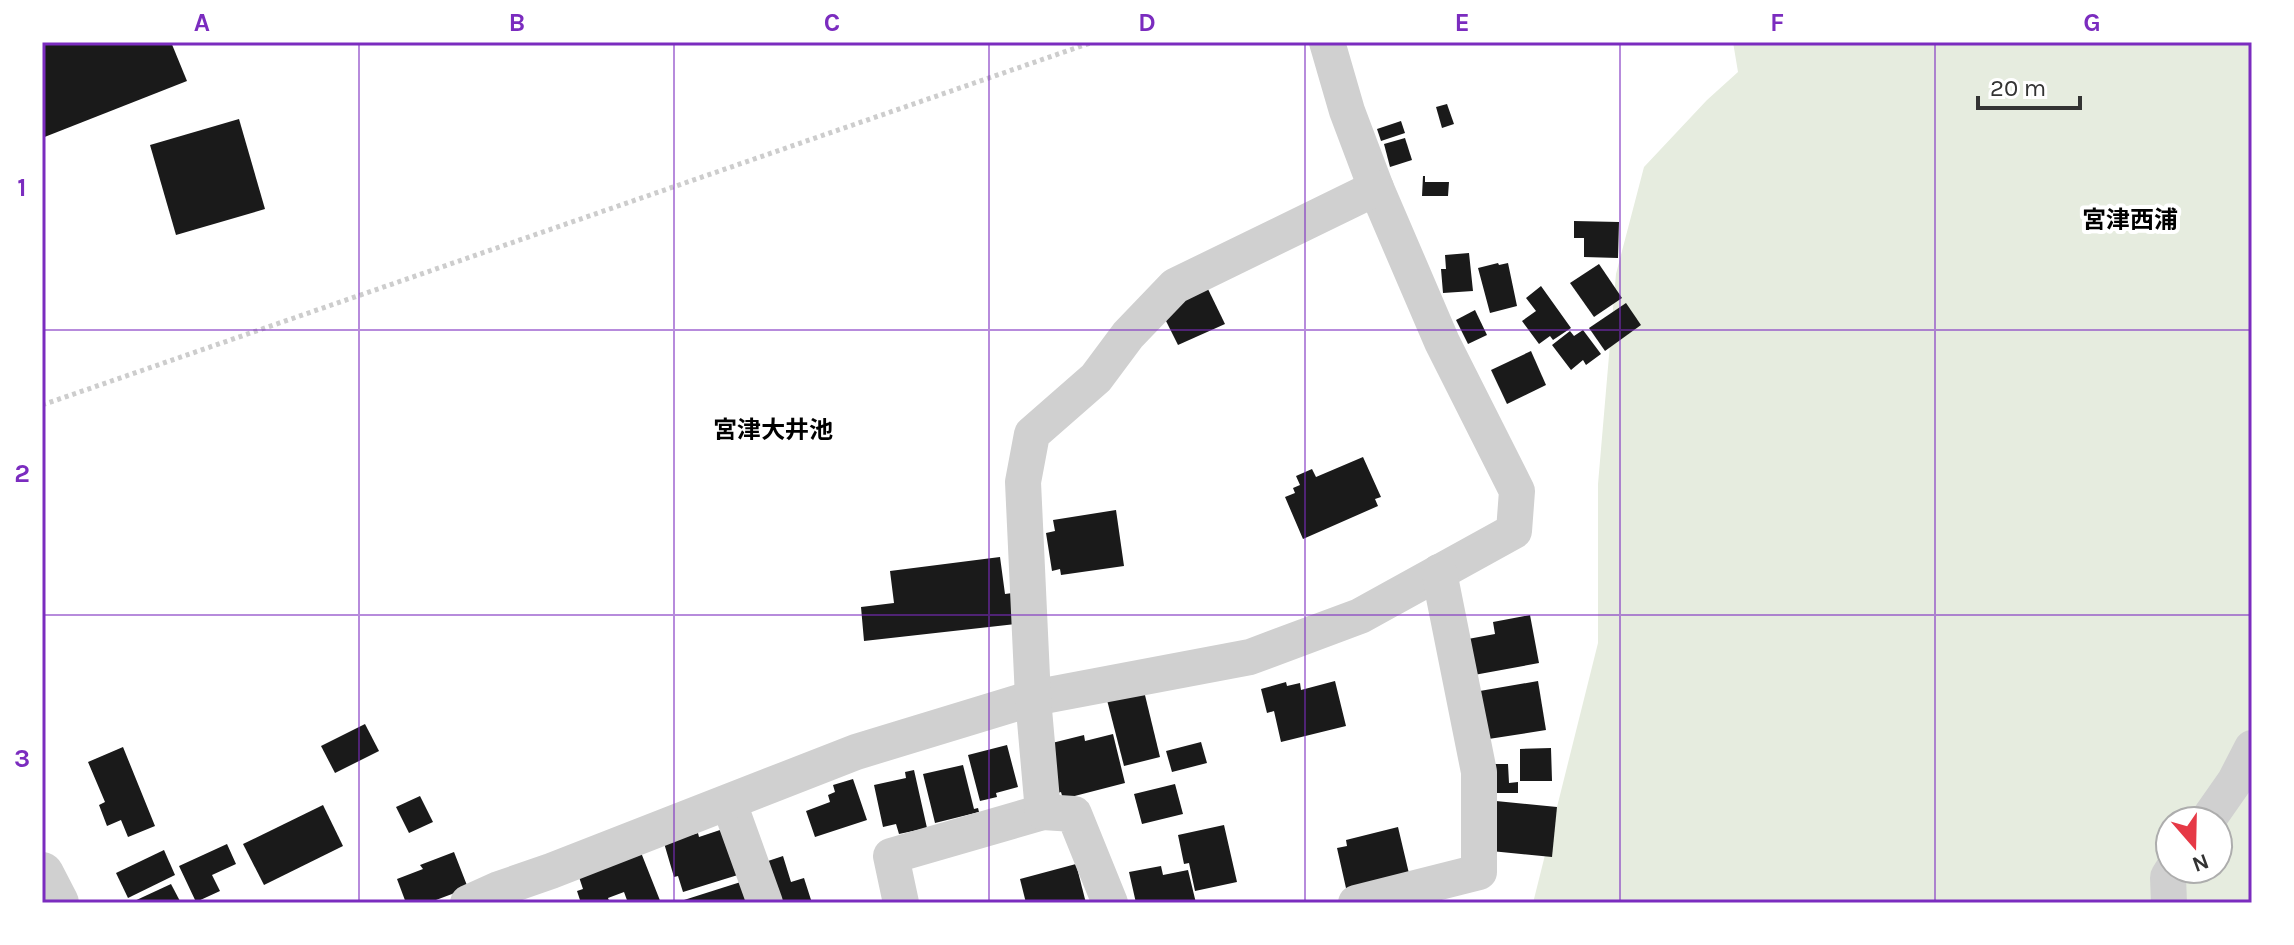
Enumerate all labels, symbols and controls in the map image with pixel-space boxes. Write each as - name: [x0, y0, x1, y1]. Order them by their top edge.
- text: A: [194, 7, 210, 38]
- text: B: [509, 7, 525, 38]
- text: C: [824, 7, 840, 38]
- text: D: [1138, 7, 1156, 38]
- text: E: [1454, 7, 1470, 38]
- text: F: [1770, 7, 1784, 38]
- text: G: [2083, 7, 2101, 38]
- scale bar: [1978, 60, 2080, 110]
- text: 20 m: [1990, 74, 2046, 102]
- text: 1: [17, 172, 27, 203]
- district label: 宮津西浦: [2082, 206, 2178, 234]
- district label: 宮津大井池: [713, 416, 833, 444]
- text: 2: [14, 458, 30, 489]
- text: 3: [14, 743, 30, 774]
- north arrow: [2154, 805, 2234, 885]
- text: N: [2189, 848, 2212, 878]

